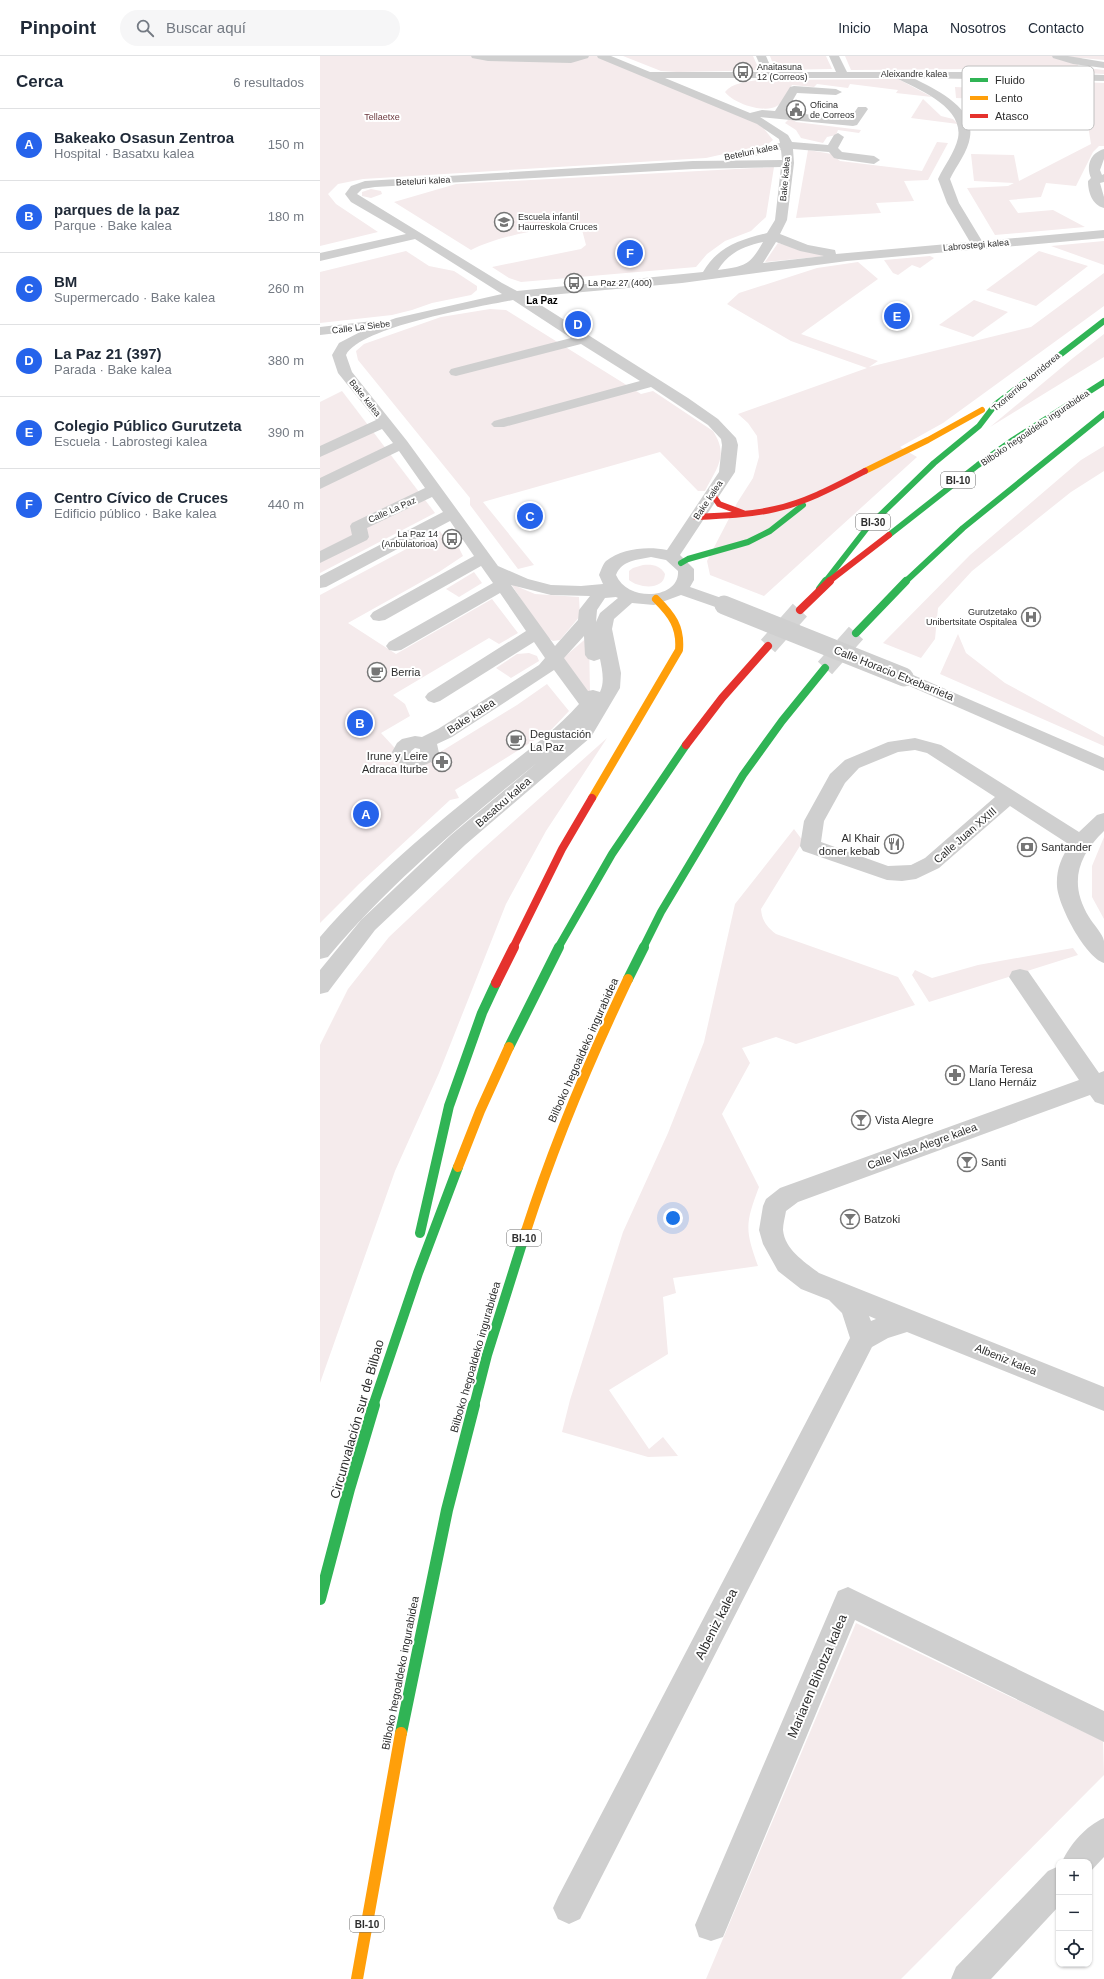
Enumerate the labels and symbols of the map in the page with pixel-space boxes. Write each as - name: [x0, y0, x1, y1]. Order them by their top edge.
- bus stop icon: Anaitasuna 12 (Correos): [732, 61, 754, 83]
- place label: Anaitasuna 12 (Correos): [757, 62, 808, 82]
- legend: [962, 66, 1094, 130]
- street label: Aleixandre kalea: [881, 69, 947, 79]
- text: Fluido: [995, 74, 1025, 86]
- text: Lento: [995, 92, 1023, 104]
- public building icon: Oficina de Correos: [785, 99, 807, 121]
- place label: Oficina de Correos: [810, 100, 855, 120]
- text: Atasco: [995, 110, 1029, 122]
- park label: Tellaetxe: [364, 112, 400, 122]
- street label: Beteluri kalea: [723, 141, 779, 163]
- street label: Bake kalea: [778, 156, 792, 202]
- street label: Beteluri kalea: [396, 175, 450, 187]
- school or university icon: Escuela infantil Haurreskola Cruces: [493, 211, 515, 233]
- place label: Escuela infantil Haurreskola Cruces: [518, 212, 598, 232]
- street label: Labrostegi kalea: [943, 237, 1009, 253]
- pin: F: [617, 238, 643, 268]
- bus stop icon: La Paz 27 (400): [563, 272, 585, 294]
- place label: La Paz 27 (400): [588, 278, 652, 288]
- district label: La Paz: [526, 295, 558, 306]
- pin: E: [884, 301, 910, 331]
- pin: D: [565, 309, 591, 339]
- street label: Calle La Siebe: [331, 318, 391, 336]
- street label: Txorierriko korridorea: [990, 351, 1062, 413]
- street label: Bake kalea: [347, 378, 383, 418]
- street label: Bilboko hegoaldeko ingurabidea: [979, 388, 1091, 468]
- road number: BI-10: [941, 472, 975, 488]
- street label: Bake kalea: [691, 479, 725, 521]
- street label: Calle La Paz: [367, 495, 418, 525]
- pin: C: [517, 501, 543, 531]
- road number: BI-30: [856, 514, 890, 530]
- bus stop icon: La Paz 14 (Anbulatorioa): [441, 528, 463, 550]
- place label: La Paz 14 (Anbulatorioa): [381, 529, 438, 549]
- hospital icon: Gurutzetako Unibertsitate Ospitalea: [1020, 606, 1042, 628]
- place label: Gurutzetako Unibertsitate Ospitalea: [926, 607, 1017, 627]
- street label: Calle Horacio Etxebarrieta: [832, 643, 957, 703]
- cafe icon: Berria: [366, 661, 388, 683]
- place label: Berria: [391, 666, 421, 678]
- street label: Bake kalea: [445, 696, 498, 736]
- pin: B: [347, 708, 373, 738]
- place label: Degustación La Paz: [530, 728, 591, 753]
- cafe icon: Degustación La Paz: [505, 729, 527, 751]
- place label: Irune y Leire Adraca Iturbe: [362, 750, 428, 775]
- pharmacy icon: Irune y Leire Adraca Iturbe: [431, 751, 453, 773]
- street label: Basatxu kalea: [473, 774, 534, 829]
- pin: A: [353, 799, 379, 829]
- street label: Calle Juan XXIII: [931, 805, 999, 865]
- place label: Al Khair doner kebab: [819, 832, 880, 857]
- restaurant icon: Al Khair doner kebab: [883, 833, 905, 855]
- bank icon: Santander: [1016, 836, 1038, 858]
- place label: Santander: [1041, 841, 1092, 853]
- street label: Bilboko hegoaldeko ingurabidea: [546, 975, 621, 1124]
- place label: María Teresa Llano Hernáiz: [969, 1063, 1037, 1088]
- pharmacy icon: María Teresa Llano Hernáiz: [944, 1064, 966, 1086]
- bar icon: Vista Alegre: [850, 1109, 872, 1131]
- place label: Vista Alegre: [875, 1114, 934, 1126]
- street label: Calle Vista Alegre kalea: [865, 1120, 979, 1171]
- bar icon: Santi: [956, 1151, 978, 1173]
- place label: Santi: [981, 1156, 1006, 1168]
- your location: [663, 1208, 683, 1228]
- bar icon: Batzoki: [839, 1208, 861, 1230]
- place label: Batzoki: [864, 1213, 900, 1225]
- road number: BI-10: [507, 1230, 541, 1246]
- street label: Bilboko hegoaldeko ingurabidea: [448, 1279, 503, 1434]
- street label: Circunvalación sur de Bilbao: [327, 1338, 387, 1500]
- street label: Albeniz kalea: [973, 1341, 1039, 1377]
- street label: Albeniz kalea: [692, 1585, 741, 1662]
- street label: Bilboko hegoaldeko ingurabidea: [379, 1594, 421, 1751]
- street label: Mariaren Bihotza kalea: [784, 1611, 850, 1740]
- road number: BI-10: [350, 1916, 384, 1932]

